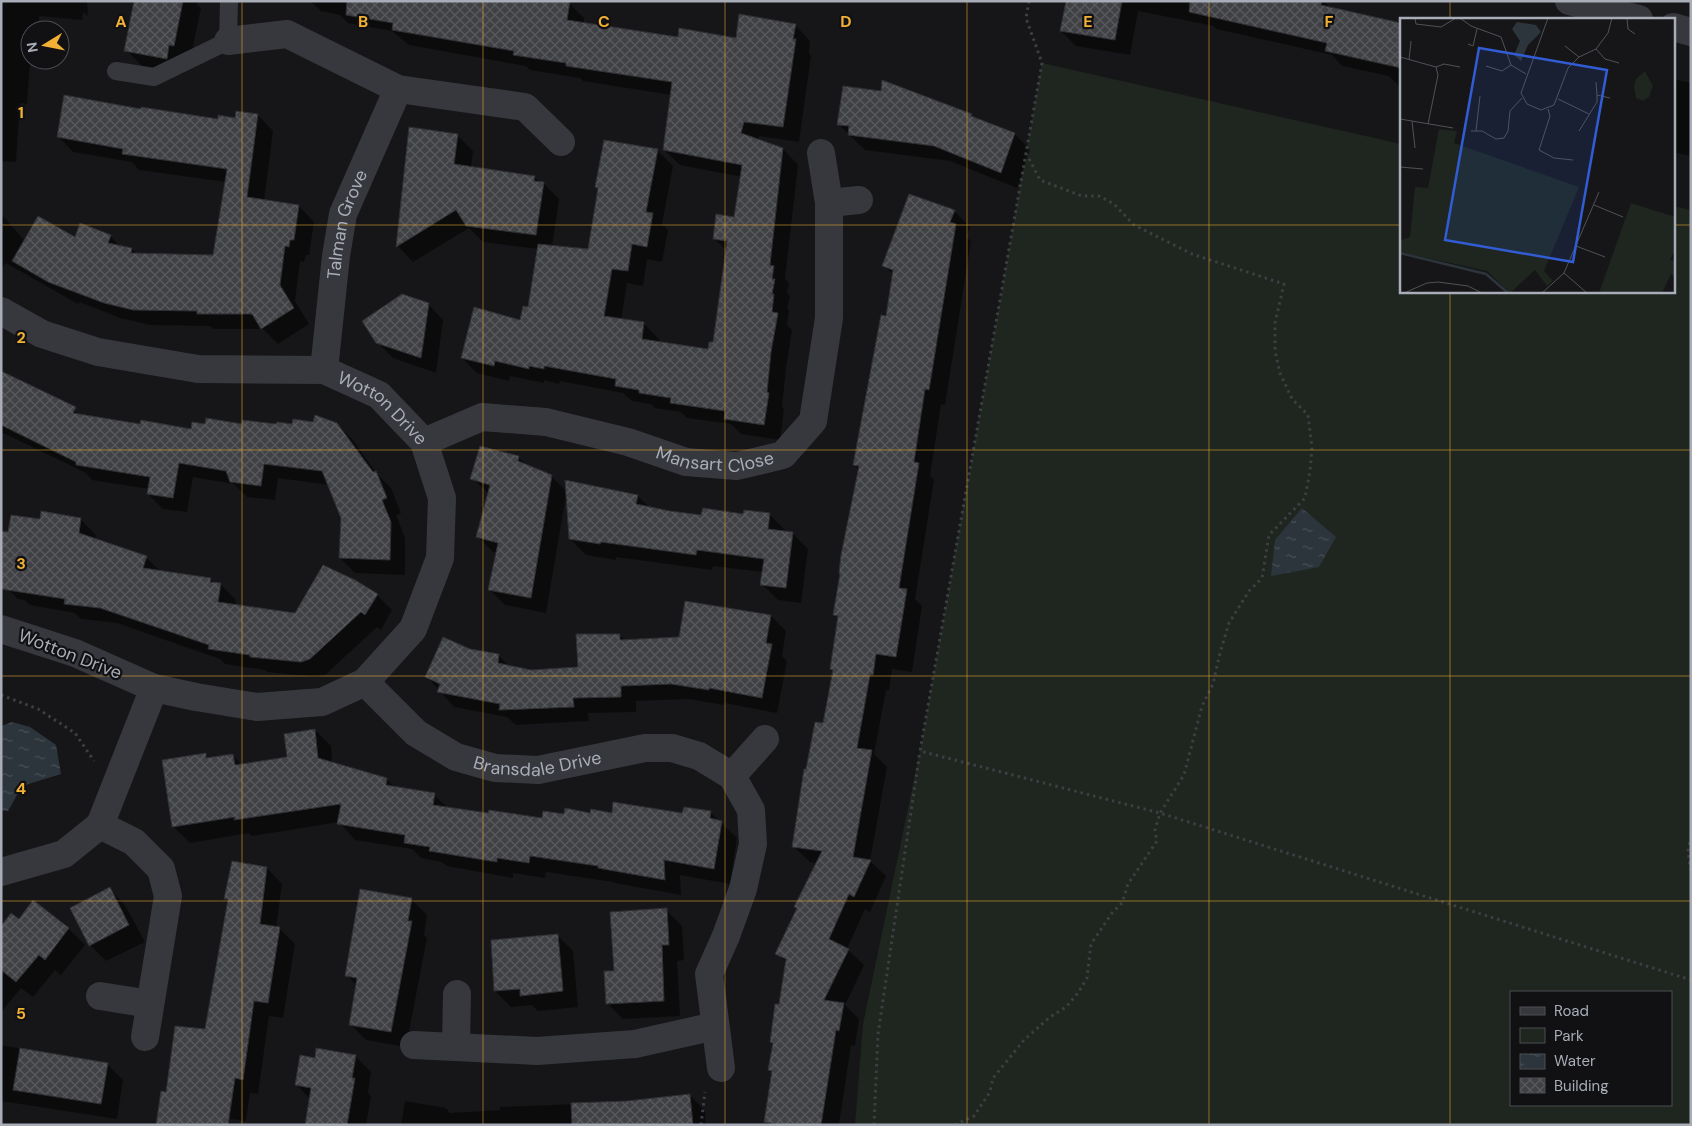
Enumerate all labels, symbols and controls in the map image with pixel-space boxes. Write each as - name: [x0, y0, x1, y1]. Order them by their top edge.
- text: A: [115, 11, 127, 32]
- text: B: [358, 11, 368, 32]
- text: C: [598, 11, 610, 32]
- text: D: [840, 11, 852, 32]
- text: E: [1083, 11, 1093, 32]
- text: F: [1325, 11, 1334, 32]
- inset map: [1400, 18, 1674, 292]
- north arrow: [20, 20, 70, 70]
- text: N: [22, 41, 42, 54]
- text: 1: [18, 102, 24, 123]
- street label: Talman Grove: [322, 166, 373, 280]
- text: 2: [16, 327, 26, 348]
- street label: Wotton Drive: [334, 366, 433, 450]
- street label: Mansart Close: [653, 441, 776, 478]
- text: 3: [16, 553, 26, 574]
- street label: Wotton Drive: [15, 623, 125, 685]
- street label: Bransdale Drive: [471, 745, 604, 782]
- text: 4: [16, 778, 26, 799]
- legend: [1510, 991, 1672, 1106]
- text: Road: [1554, 1001, 1589, 1021]
- text: 5: [16, 1003, 26, 1024]
- text: Park: [1554, 1026, 1584, 1046]
- text: Water: [1554, 1051, 1596, 1071]
- text: Building: [1554, 1076, 1609, 1096]

